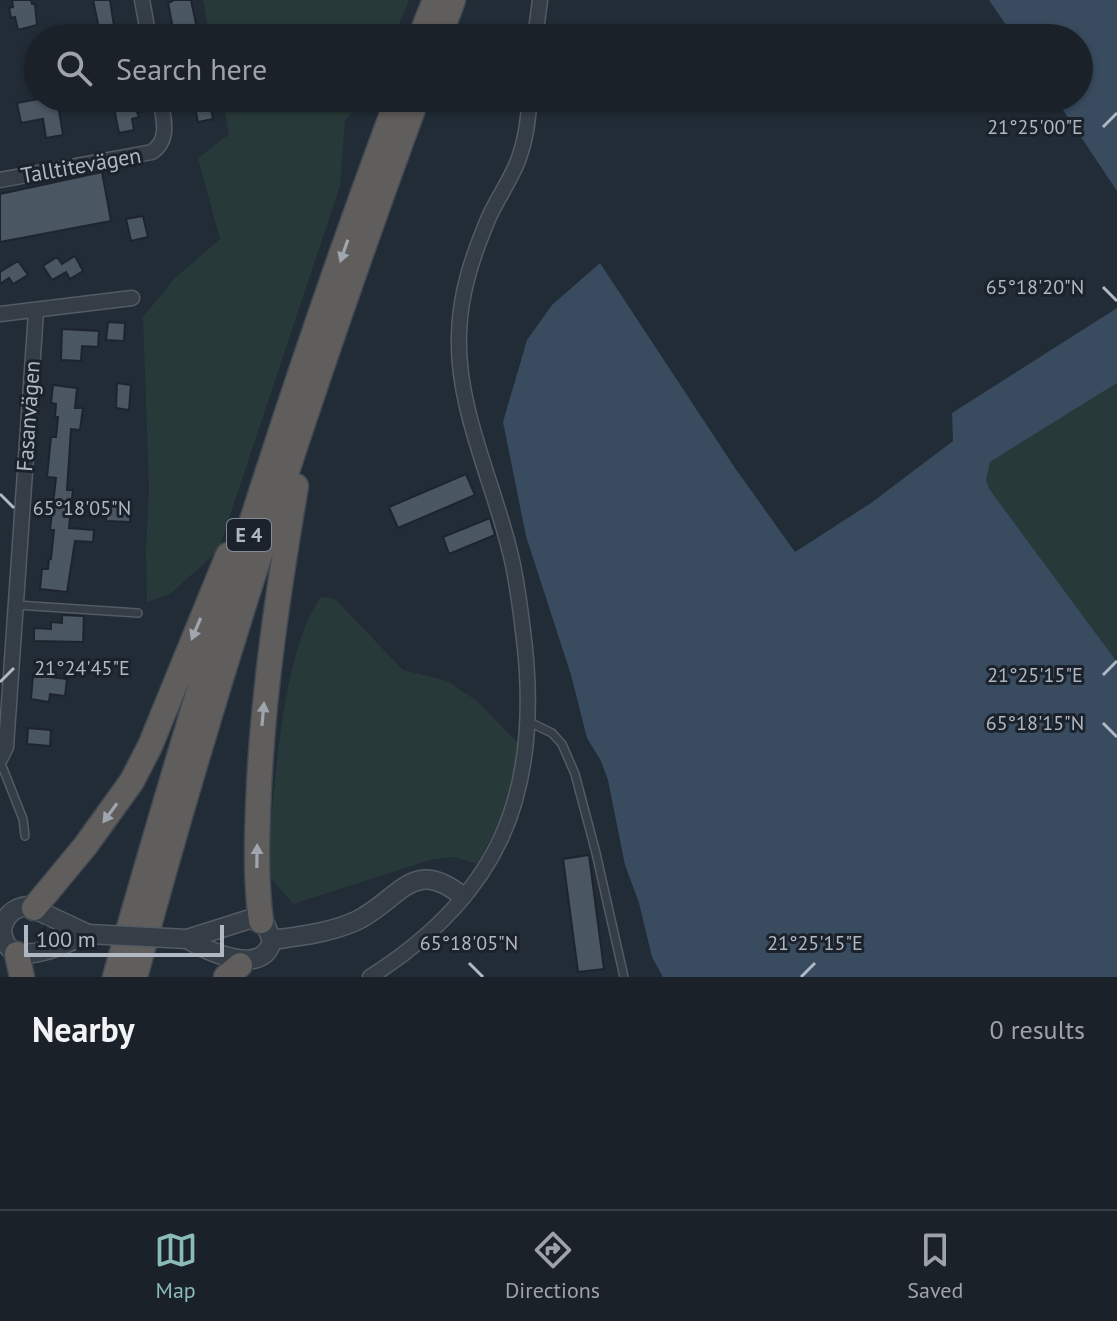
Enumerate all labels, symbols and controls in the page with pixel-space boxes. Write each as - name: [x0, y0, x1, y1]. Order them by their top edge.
- search box: [24, 24, 1093, 112]
- icon: search: [52, 46, 96, 90]
- text: Search here: [116, 49, 267, 88]
- text: 21°25'00"E: [987, 114, 1083, 140]
- street label: Talltitevägen: [19, 141, 143, 189]
- one-way arrow: [337, 239, 349, 263]
- text: 65°18'20"N: [986, 274, 1084, 300]
- street label: Fasanvägen: [10, 360, 46, 472]
- text: 65°18'05"N: [33, 495, 131, 521]
- road number: E 4: [227, 519, 271, 551]
- one-way arrow: [190, 618, 203, 641]
- text: 21°24'45"E: [34, 655, 130, 681]
- text: 21°25'15"E: [987, 662, 1083, 688]
- one-way arrow: [257, 701, 270, 726]
- text: 65°18'15"N: [986, 710, 1084, 736]
- one-way arrow: [102, 802, 118, 823]
- one-way arrow: [251, 843, 263, 868]
- scale bar: [24, 921, 224, 957]
- text: 100 m: [36, 925, 96, 953]
- text: 65°18'05"N: [420, 930, 518, 956]
- text: 21°25'15"E: [767, 930, 863, 956]
- text: Nearby: [32, 1007, 134, 1051]
- text: 0 results: [990, 1013, 1085, 1046]
- tab: Map: [154, 1228, 198, 1304]
- tab: Directions: [505, 1228, 600, 1304]
- tab: Saved: [907, 1228, 963, 1304]

